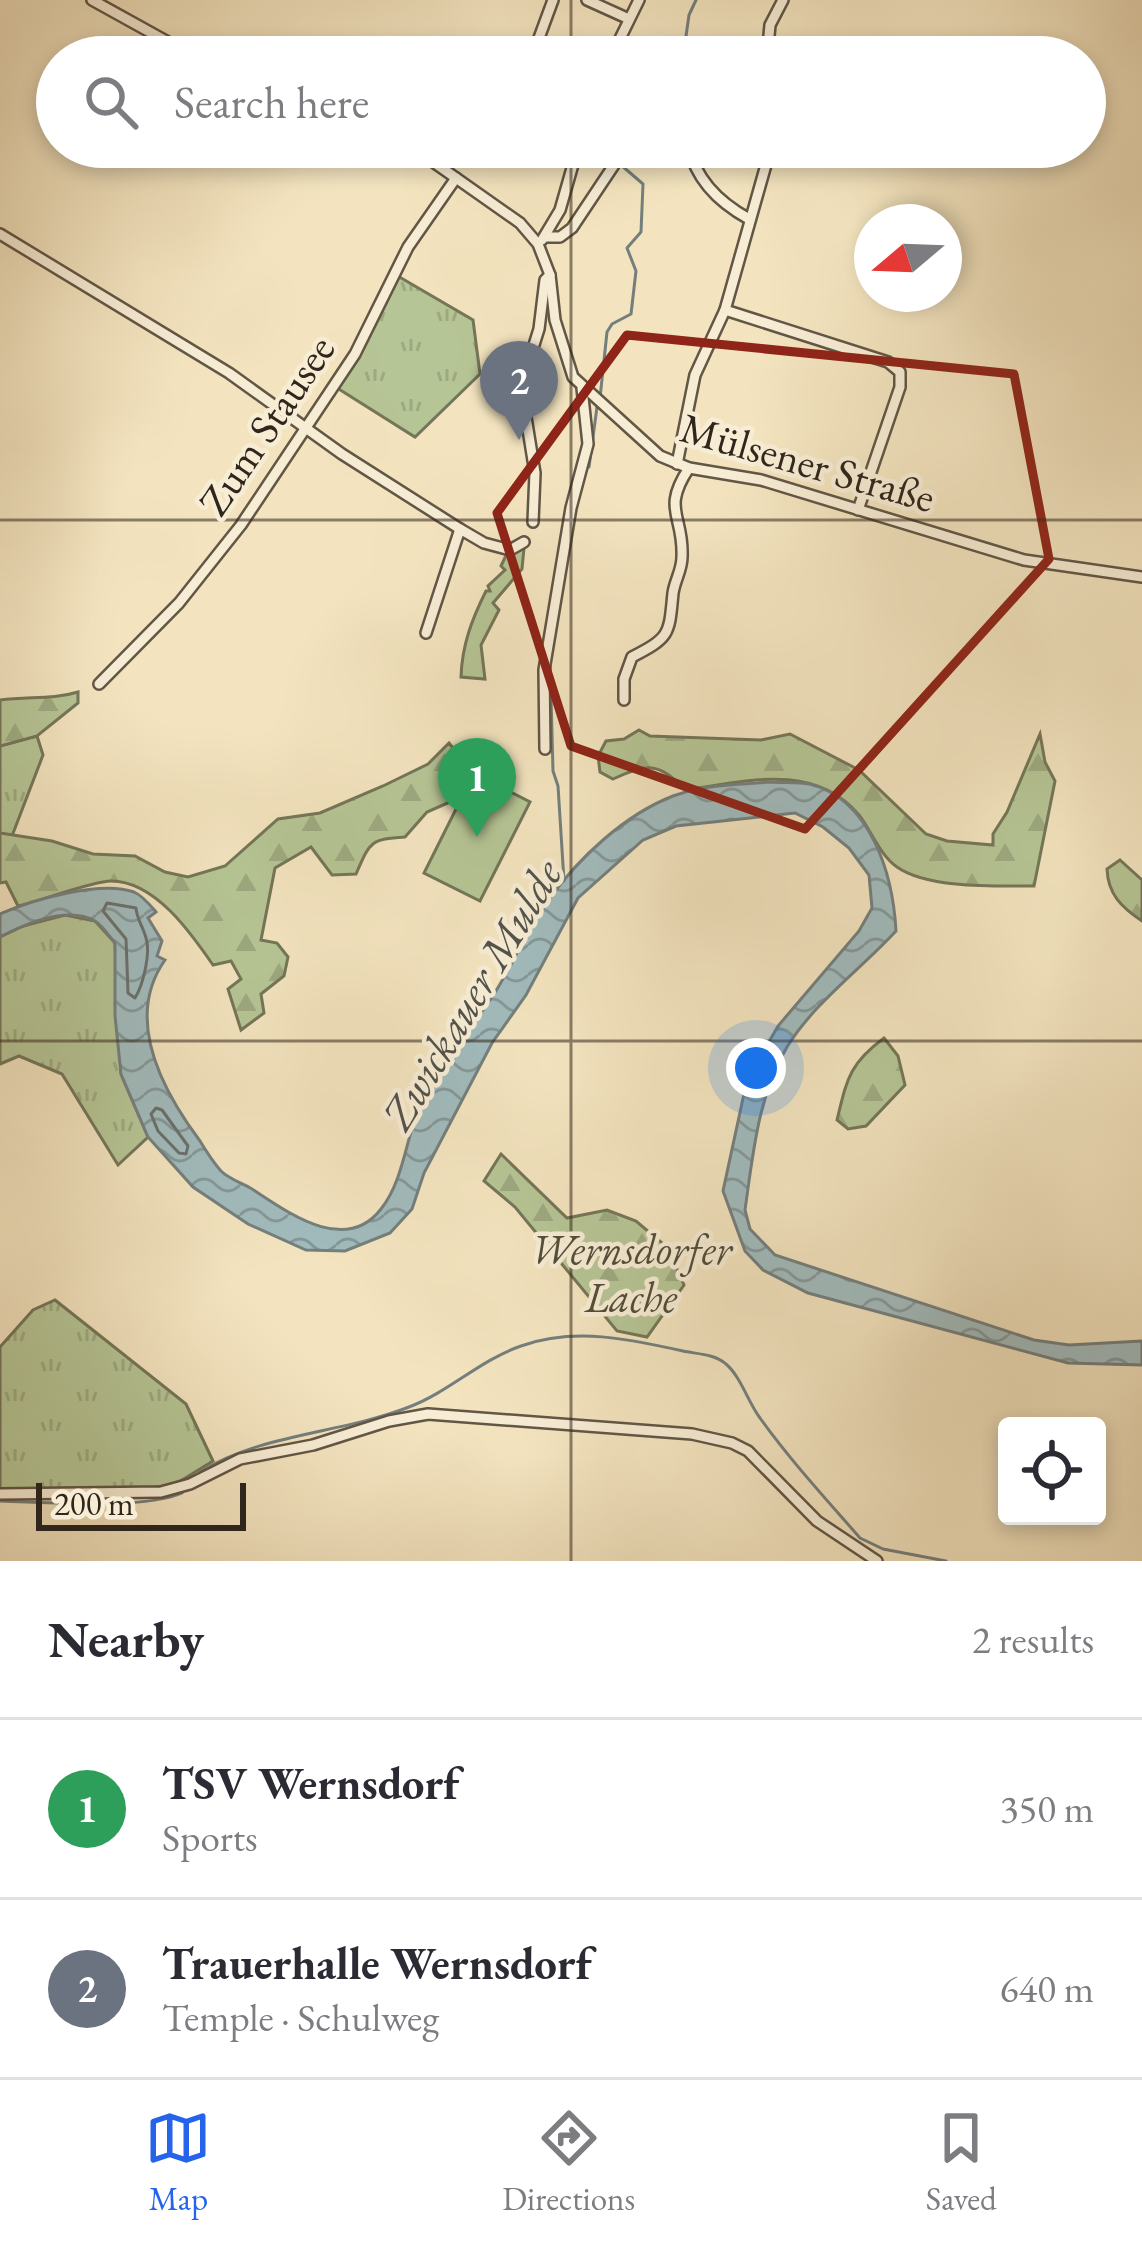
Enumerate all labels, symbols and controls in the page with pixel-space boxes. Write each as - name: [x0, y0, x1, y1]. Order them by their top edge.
- search box: [36, 36, 1106, 168]
- icon: search: [78, 69, 144, 135]
- text: Search here: [174, 73, 369, 131]
- north arrow: [854, 204, 962, 312]
- street label: Zum Stausee: [186, 324, 347, 526]
- pin: 2: [480, 341, 558, 440]
- street label: Mülsener Straße: [674, 400, 941, 525]
- pin: 1: [438, 738, 516, 837]
- water label: Zwickauer Mulde: [367, 848, 575, 1141]
- your location: [726, 1038, 786, 1098]
- park label: Wernsdorfer Lache: [530, 1222, 734, 1325]
- map controls: [998, 1417, 1106, 1525]
- button: locate: [998, 1417, 1106, 1525]
- scale bar: [36, 1477, 246, 1530]
- text: 200 m: [54, 1482, 134, 1525]
- text: Nearby: [48, 1606, 204, 1672]
- text: 2 results: [972, 1614, 1094, 1665]
- text: TSV Wernsdorf: [162, 1754, 459, 1812]
- text: 1: [77, 1783, 97, 1834]
- text: 350 m: [1000, 1783, 1094, 1834]
- text: Sports: [162, 1812, 258, 1863]
- text: Trauerhalle Wernsdorf: [162, 1934, 592, 1992]
- text: 2: [77, 1963, 97, 2014]
- text: 640 m: [1000, 1963, 1094, 2014]
- text: Temple · Schulweg: [162, 1992, 439, 2043]
- tab: Map: [145, 2105, 211, 2220]
- tab: Directions: [502, 2105, 635, 2220]
- tab: Saved: [926, 2105, 997, 2220]

